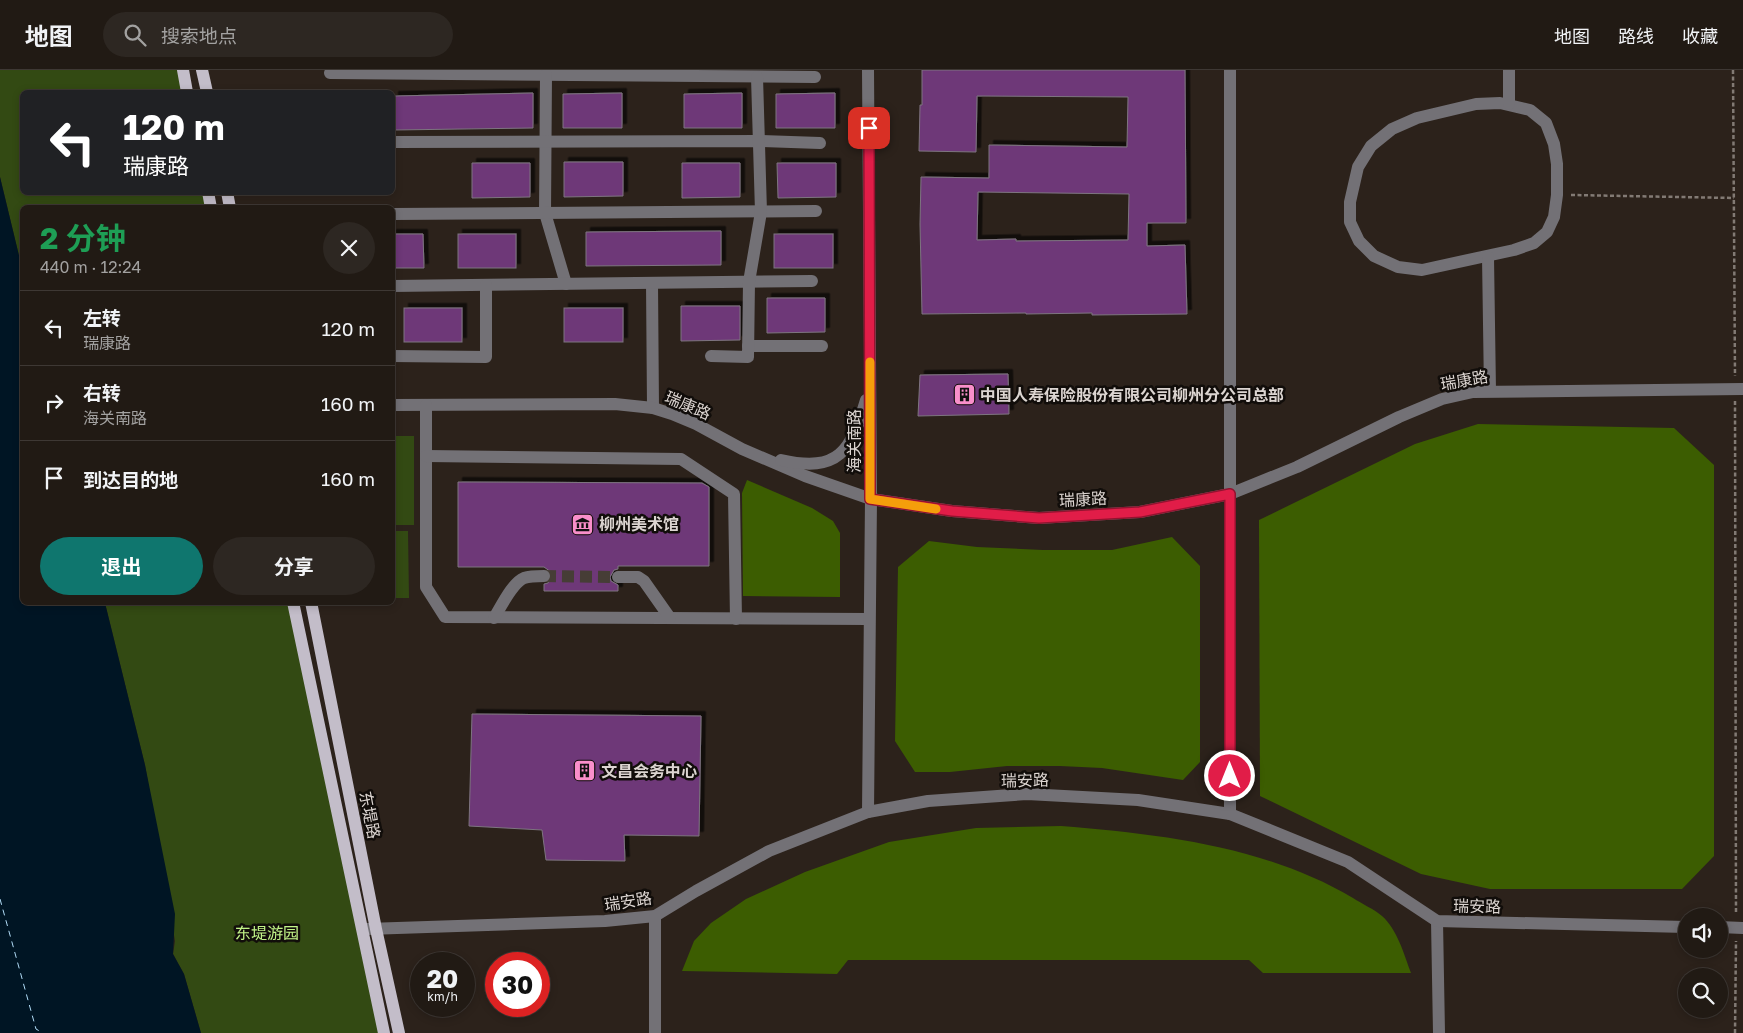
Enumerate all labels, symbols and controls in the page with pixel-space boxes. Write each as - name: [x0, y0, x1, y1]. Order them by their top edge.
- search box: [103, 12, 453, 57]
- text: 地图: [25, 21, 73, 50]
- icon: search: [121, 21, 149, 49]
- text: 搜索地点: [161, 24, 237, 47]
- text: 地图: [1554, 25, 1590, 47]
- text: 路线: [1618, 25, 1654, 47]
- text: 收藏: [1682, 25, 1718, 47]
- text: 120 m: [123, 106, 225, 148]
- pin: [848, 107, 890, 149]
- icon: left: [40, 110, 105, 175]
- icon: arrive: [855, 114, 883, 142]
- text: 瑞康路: [123, 152, 189, 179]
- text: 2 分钟: [40, 220, 126, 256]
- button: close: [323, 222, 375, 274]
- text: 440 m · 12:24: [40, 257, 141, 277]
- text: 左转: [83, 306, 121, 329]
- icon: left: [40, 314, 68, 342]
- text: 120 m: [321, 317, 375, 340]
- text: 瑞康路: [83, 333, 131, 353]
- street label: 瑞康路: [1439, 366, 1489, 394]
- text: 右转: [83, 381, 121, 404]
- building icon: 中国人寿保险股份有限公司柳州分公司总部: [952, 383, 976, 407]
- place label: 中国人寿保险股份有限公司柳州分公司总部: [980, 385, 1284, 405]
- street label: 瑞康路: [662, 386, 714, 424]
- icon: right: [40, 389, 68, 417]
- text: 160 m: [321, 392, 375, 415]
- text: 海关南路: [83, 408, 147, 428]
- street label: 海关南路: [844, 409, 864, 473]
- icon: arrive: [40, 464, 68, 492]
- text: 160 m: [321, 467, 375, 490]
- text: 到达目的地: [83, 468, 178, 491]
- street label: 瑞康路: [1059, 488, 1107, 510]
- museum icon: 柳州美术馆: [571, 512, 595, 536]
- place label: 柳州美术馆: [599, 514, 679, 534]
- button: 退出: [40, 537, 203, 595]
- button: 分享: [213, 537, 375, 595]
- position arrow: [1203, 749, 1255, 801]
- building icon: 文昌会务中心: [573, 759, 597, 783]
- place label: 文昌会务中心: [601, 761, 697, 781]
- street label: 瑞安路: [1001, 770, 1049, 790]
- street label: 东堤路: [356, 790, 384, 840]
- street label: 瑞安路: [603, 887, 653, 915]
- street label: 瑞安路: [1453, 896, 1501, 916]
- map controls: [1678, 908, 1728, 1018]
- button: sound: [1678, 908, 1728, 958]
- park label: 东堤游园: [235, 923, 299, 943]
- speed limit sign: 30: [485, 952, 550, 1017]
- text: 20: [427, 963, 458, 994]
- button: search: [1678, 968, 1728, 1018]
- text: km/h: [427, 989, 458, 1004]

